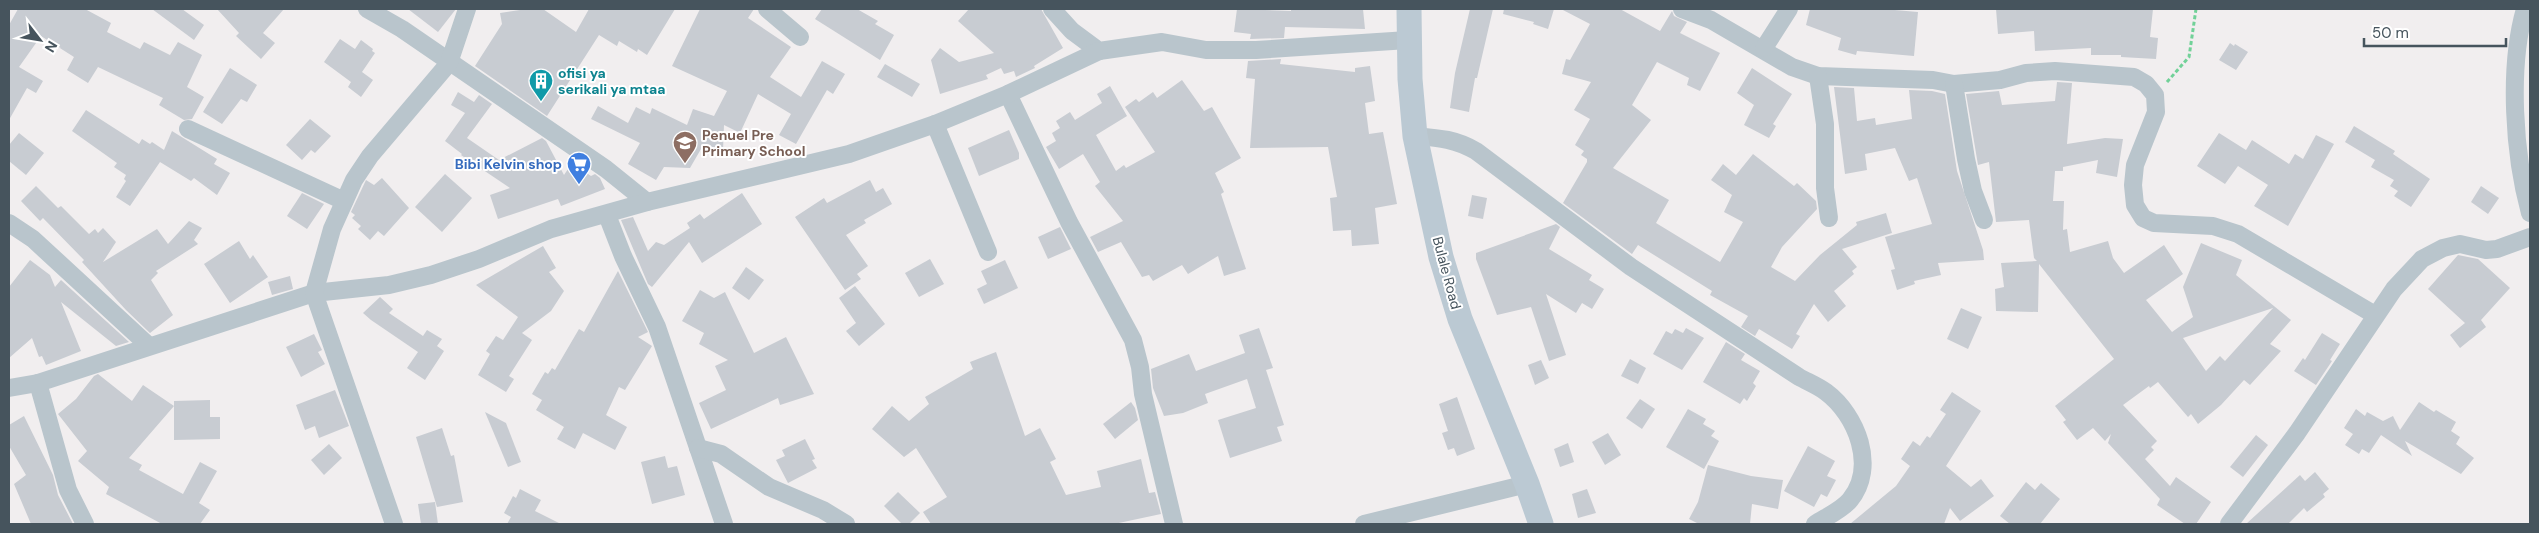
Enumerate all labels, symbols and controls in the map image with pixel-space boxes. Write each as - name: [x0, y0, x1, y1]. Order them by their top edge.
- north arrow: [15, 15, 65, 65]
- scale bar: [2364, 15, 2506, 47]
- text: 50 m: [2372, 23, 2409, 43]
- text: N: [41, 38, 61, 56]
- place label: ofisi ya serikali ya mtaa: [558, 64, 665, 98]
- building icon: ofisi ya serikali ya mtaa: [528, 68, 554, 102]
- place label: Penuel Pre Primary School: [702, 126, 805, 160]
- school or university icon: Penuel Pre Primary School: [672, 130, 698, 164]
- supermarket icon: Bibi Kelvin shop: [566, 151, 592, 185]
- place label: Bibi Kelvin shop: [455, 155, 562, 173]
- street label: Bulale Road: [1429, 235, 1465, 311]

